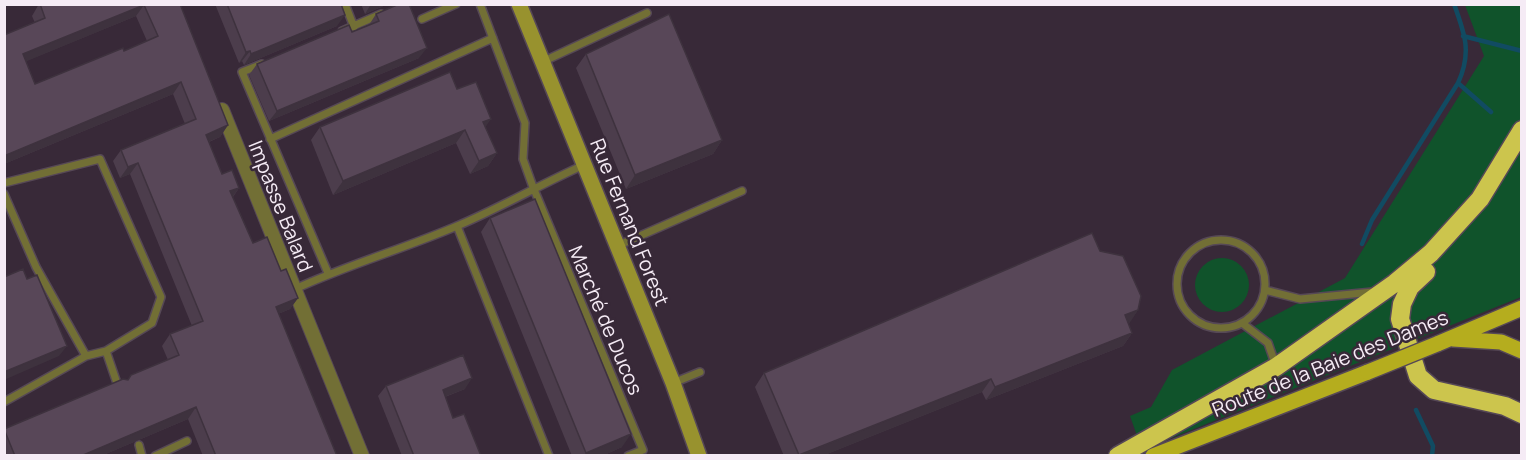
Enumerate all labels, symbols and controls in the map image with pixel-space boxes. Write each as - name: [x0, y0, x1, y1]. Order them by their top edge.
- street label: Rue Fernand Forest: [584, 134, 676, 310]
- street label: Impasse Balard: [242, 136, 320, 276]
- street label: Marché de Ducos: [562, 241, 650, 399]
- street label: Route de la Baie des Dames: [1208, 303, 1452, 423]

